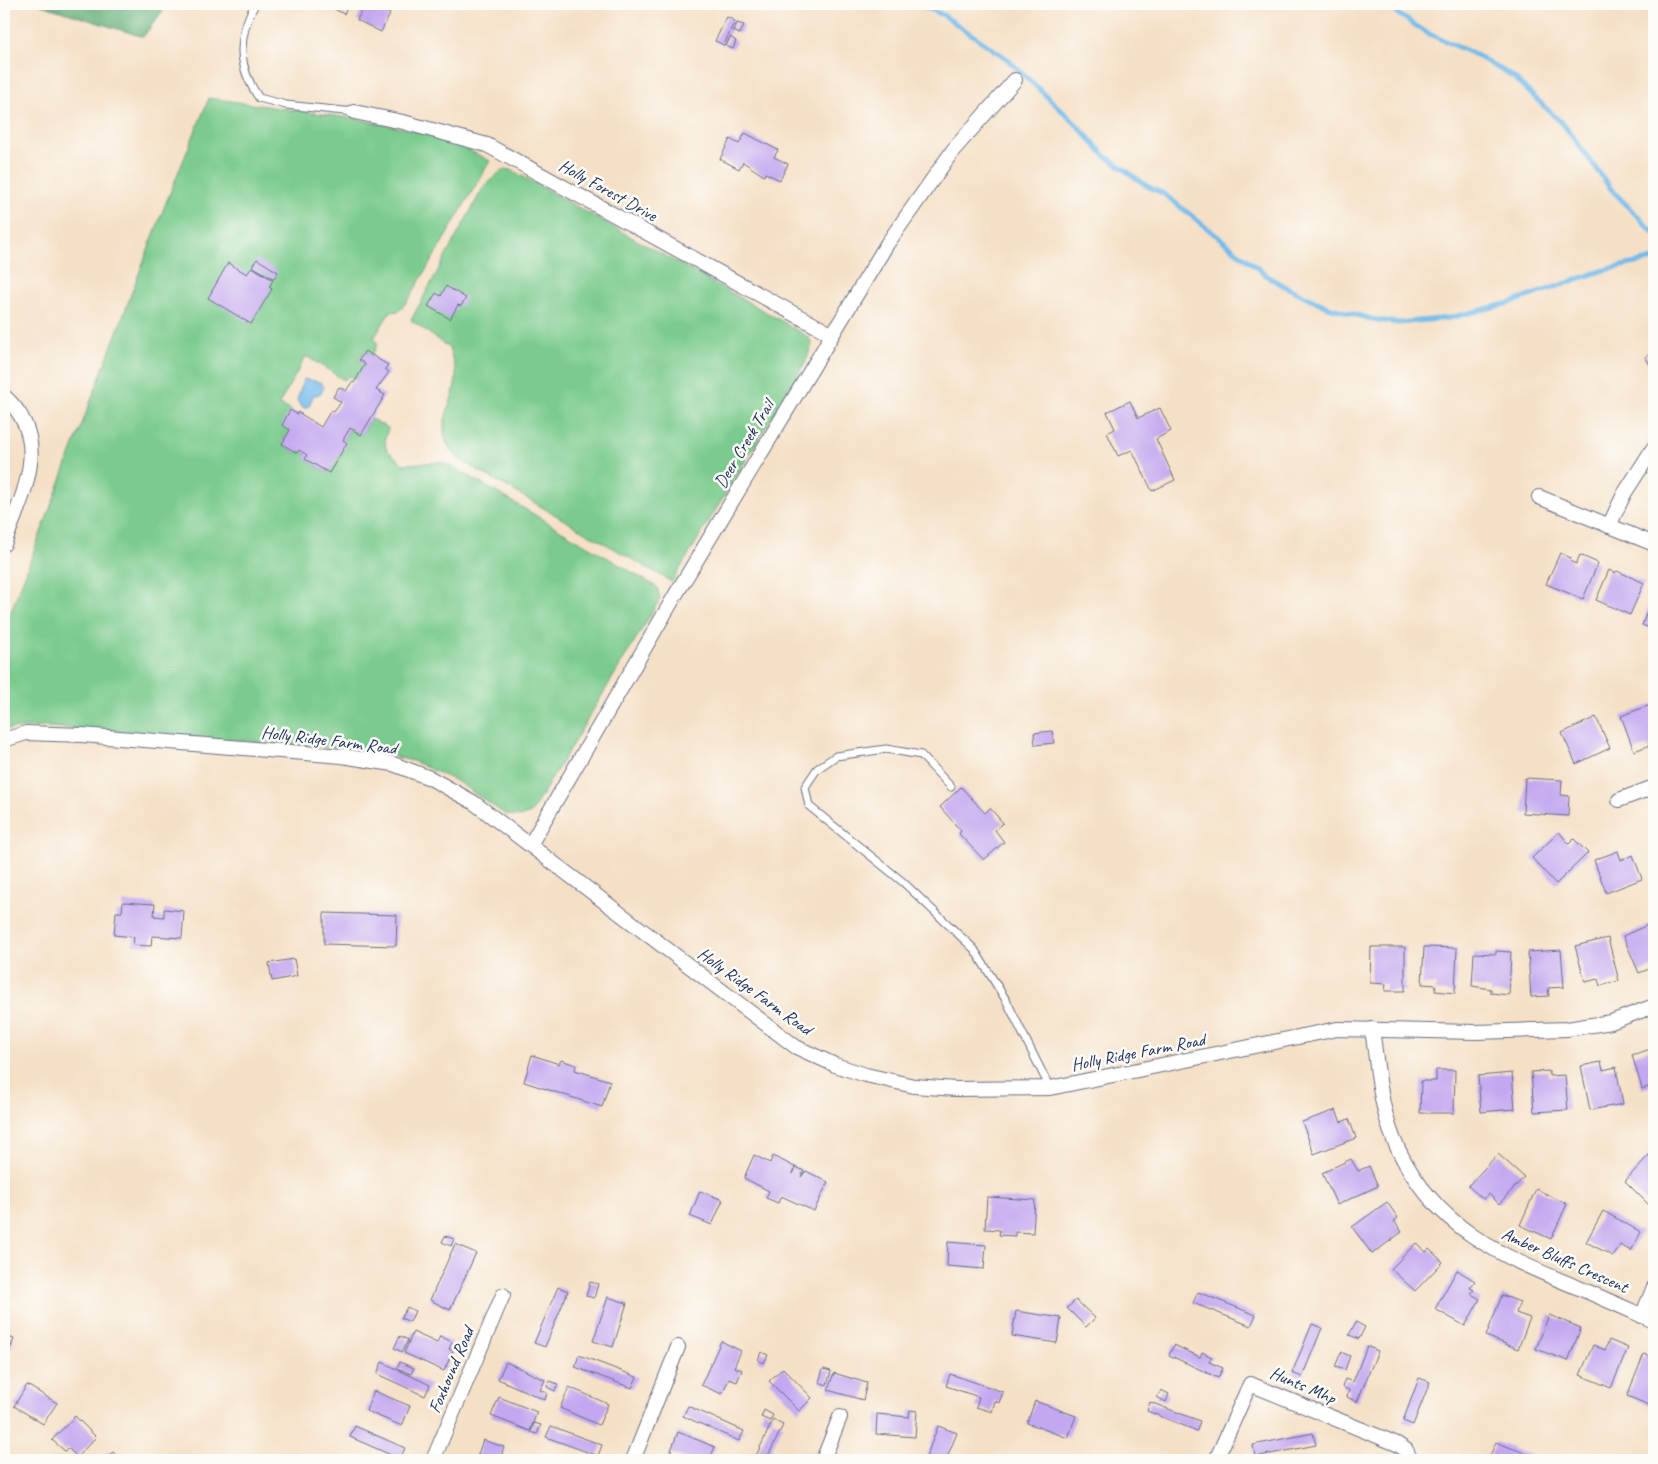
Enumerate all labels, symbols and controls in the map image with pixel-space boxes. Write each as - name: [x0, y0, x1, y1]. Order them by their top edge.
- street label: Holly Forest Drive: [555, 154, 662, 226]
- street label: Deer Creek Trail: [709, 394, 780, 492]
- street label: Holly Ridge Farm Road: [260, 721, 401, 760]
- street label: Holly Ridge Farm Road: [694, 942, 819, 1042]
- street label: Holly Ridge Farm Road: [1069, 1028, 1210, 1076]
- street label: Amber Bluffs Crescent: [1499, 1222, 1633, 1298]
- street label: Foxhound Road: [423, 1321, 480, 1416]
- street label: Hunts Mhp: [1267, 1361, 1340, 1409]

